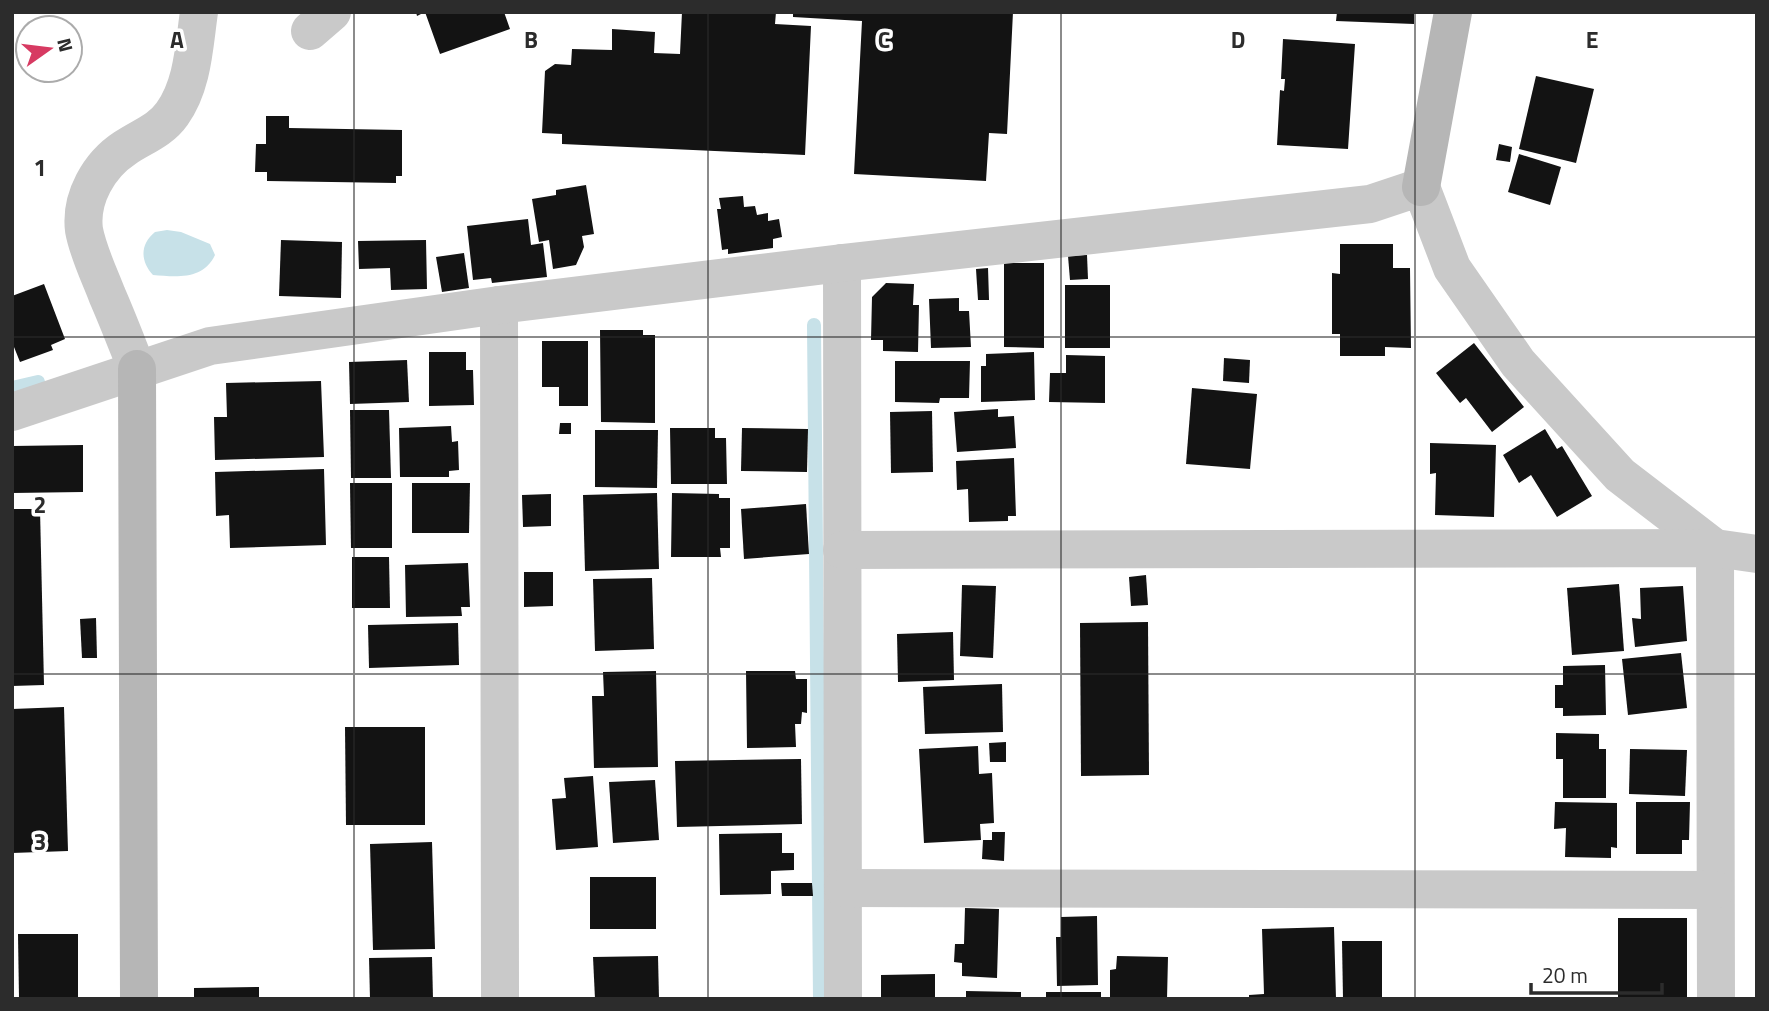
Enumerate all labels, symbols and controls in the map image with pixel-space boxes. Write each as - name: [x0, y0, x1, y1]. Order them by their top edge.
- north arrow: [14, 14, 84, 84]
- text: A: [170, 22, 184, 57]
- text: B: [524, 22, 538, 57]
- text: C: [878, 22, 890, 57]
- text: D: [1231, 22, 1245, 57]
- text: E: [1586, 22, 1598, 57]
- text: N: [50, 35, 82, 55]
- text: 1: [34, 150, 46, 185]
- text: 2: [34, 487, 46, 522]
- text: 3: [34, 824, 46, 859]
- scale bar: [1531, 951, 1662, 995]
- text: 20 m: [1542, 959, 1588, 991]

